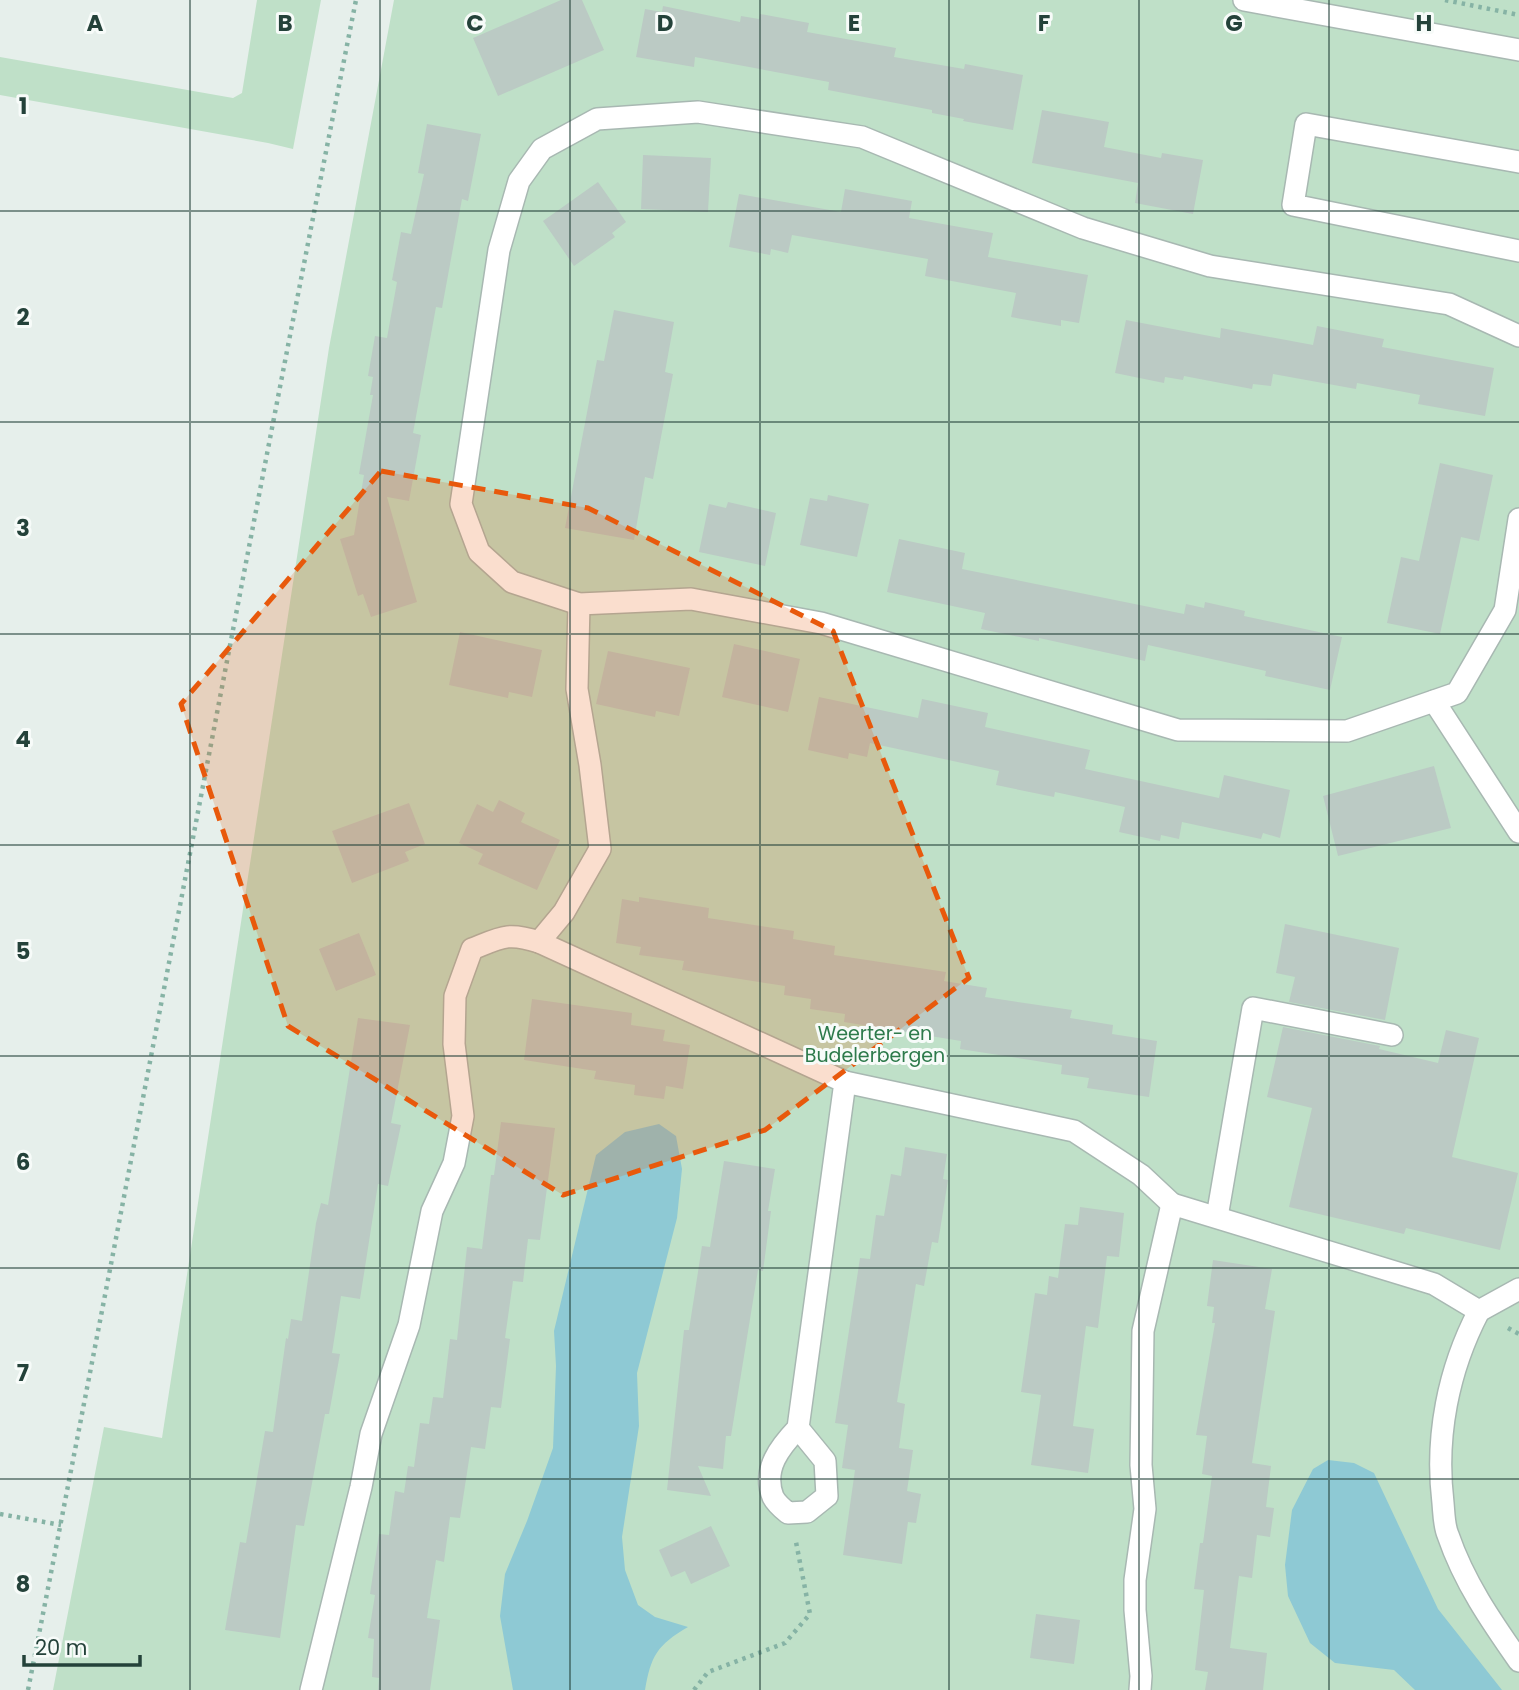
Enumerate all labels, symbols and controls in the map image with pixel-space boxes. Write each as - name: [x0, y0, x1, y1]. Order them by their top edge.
- text: A: [87, 7, 104, 39]
- text: B: [277, 7, 293, 39]
- text: C: [466, 7, 484, 39]
- text: D: [657, 7, 673, 39]
- text: E: [848, 7, 860, 39]
- text: F: [1038, 7, 1050, 39]
- text: G: [1225, 7, 1243, 39]
- text: H: [1416, 7, 1432, 39]
- text: 1: [19, 90, 27, 122]
- text: 2: [16, 301, 30, 333]
- text: 3: [16, 512, 30, 544]
- text: 4: [15, 723, 31, 755]
- text: 5: [16, 935, 30, 967]
- park label: Weerter- en Budelerbergen: [805, 1020, 945, 1069]
- text: 6: [16, 1146, 30, 1178]
- text: 7: [17, 1357, 29, 1389]
- text: 8: [16, 1568, 30, 1600]
- scale bar: [24, 1624, 140, 1668]
- text: 20 m: [35, 1633, 88, 1662]

